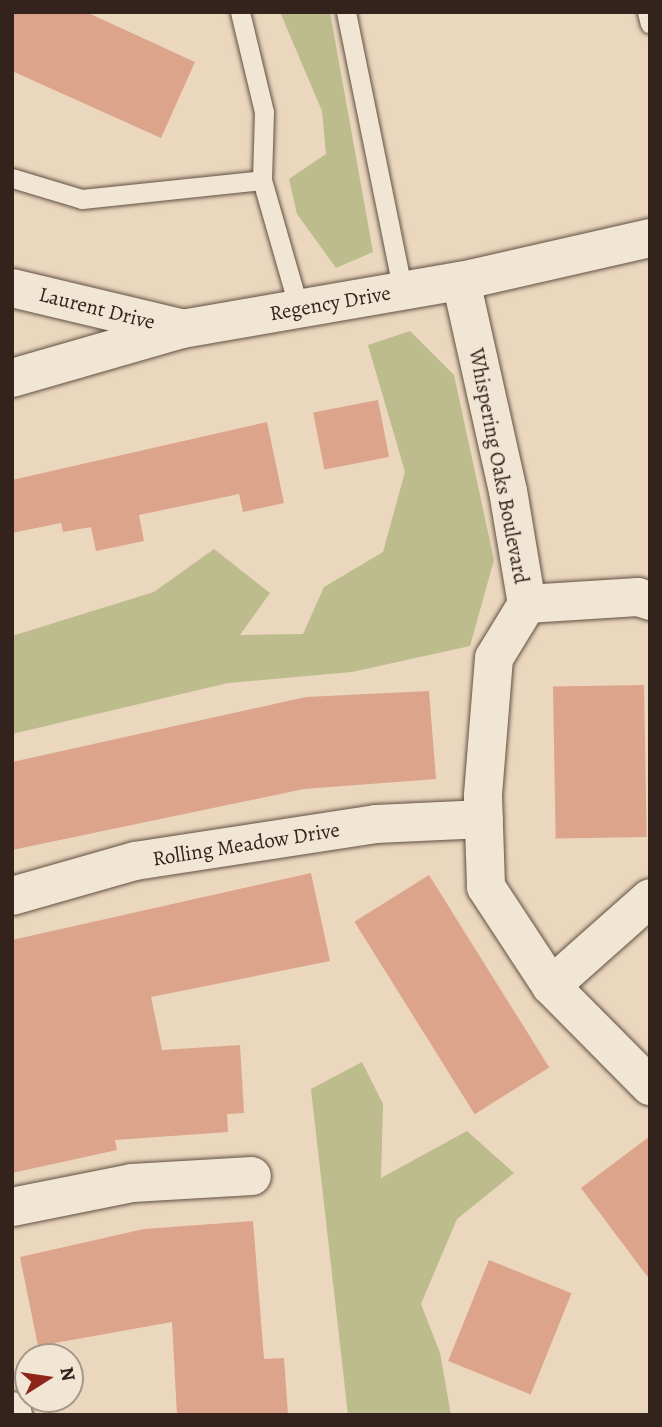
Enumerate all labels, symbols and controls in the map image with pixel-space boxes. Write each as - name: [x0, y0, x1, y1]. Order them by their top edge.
- street label: Regency Drive: [268, 280, 392, 326]
- street label: Laurent Drive: [36, 281, 158, 335]
- street label: Whispering Oaks Boulevard: [464, 346, 534, 586]
- street label: Rolling Meadow Drive: [151, 817, 341, 871]
- north arrow: [14, 1343, 84, 1413]
- text: N: [53, 1365, 82, 1384]

